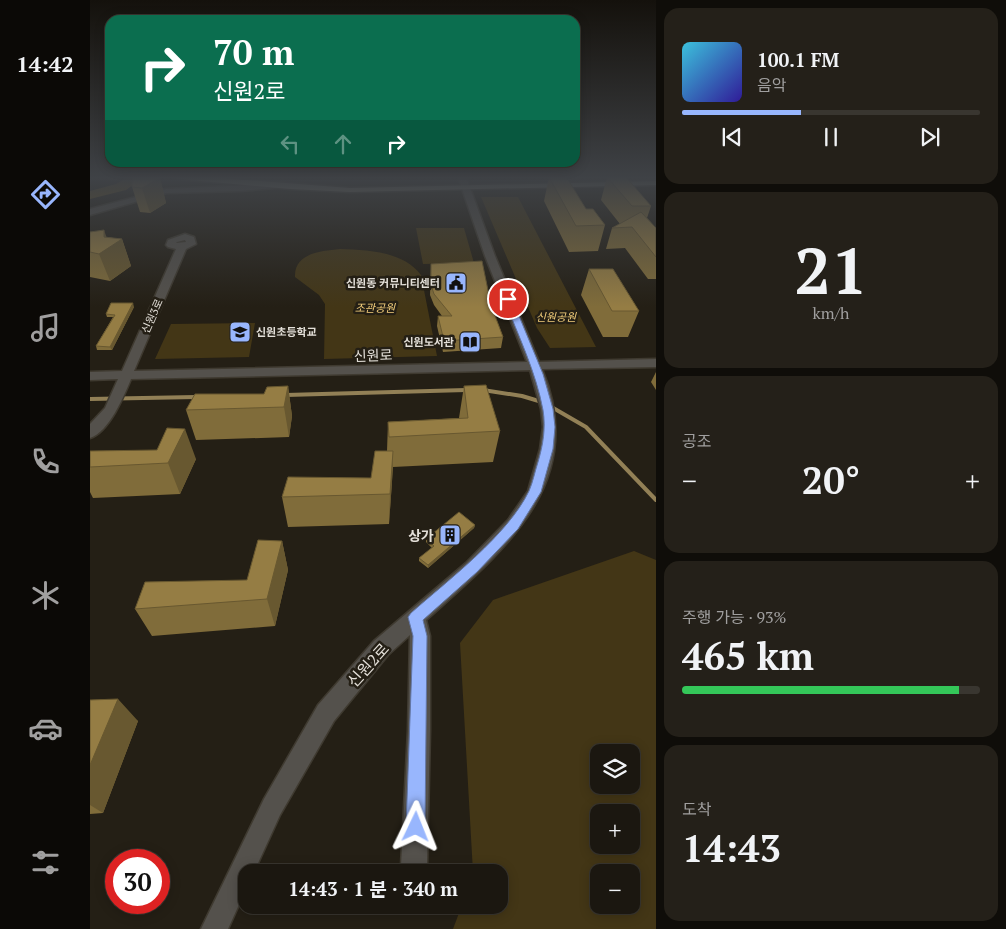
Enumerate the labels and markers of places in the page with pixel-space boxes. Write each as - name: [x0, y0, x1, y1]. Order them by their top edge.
- public building icon: 신원동 커뮤니티센터: [444, 271, 468, 295]
- place label: 신원동 커뮤니티센터: [346, 276, 440, 290]
- pin: [487, 278, 529, 320]
- school or university icon: 신원초등학교: [228, 320, 252, 344]
- place label: 신원초등학교: [256, 325, 317, 339]
- library icon: 신원도서관: [458, 330, 482, 354]
- place label: 신원도서관: [403, 335, 454, 349]
- building icon: 상가: [438, 523, 462, 547]
- place label: 상가: [408, 526, 434, 545]

